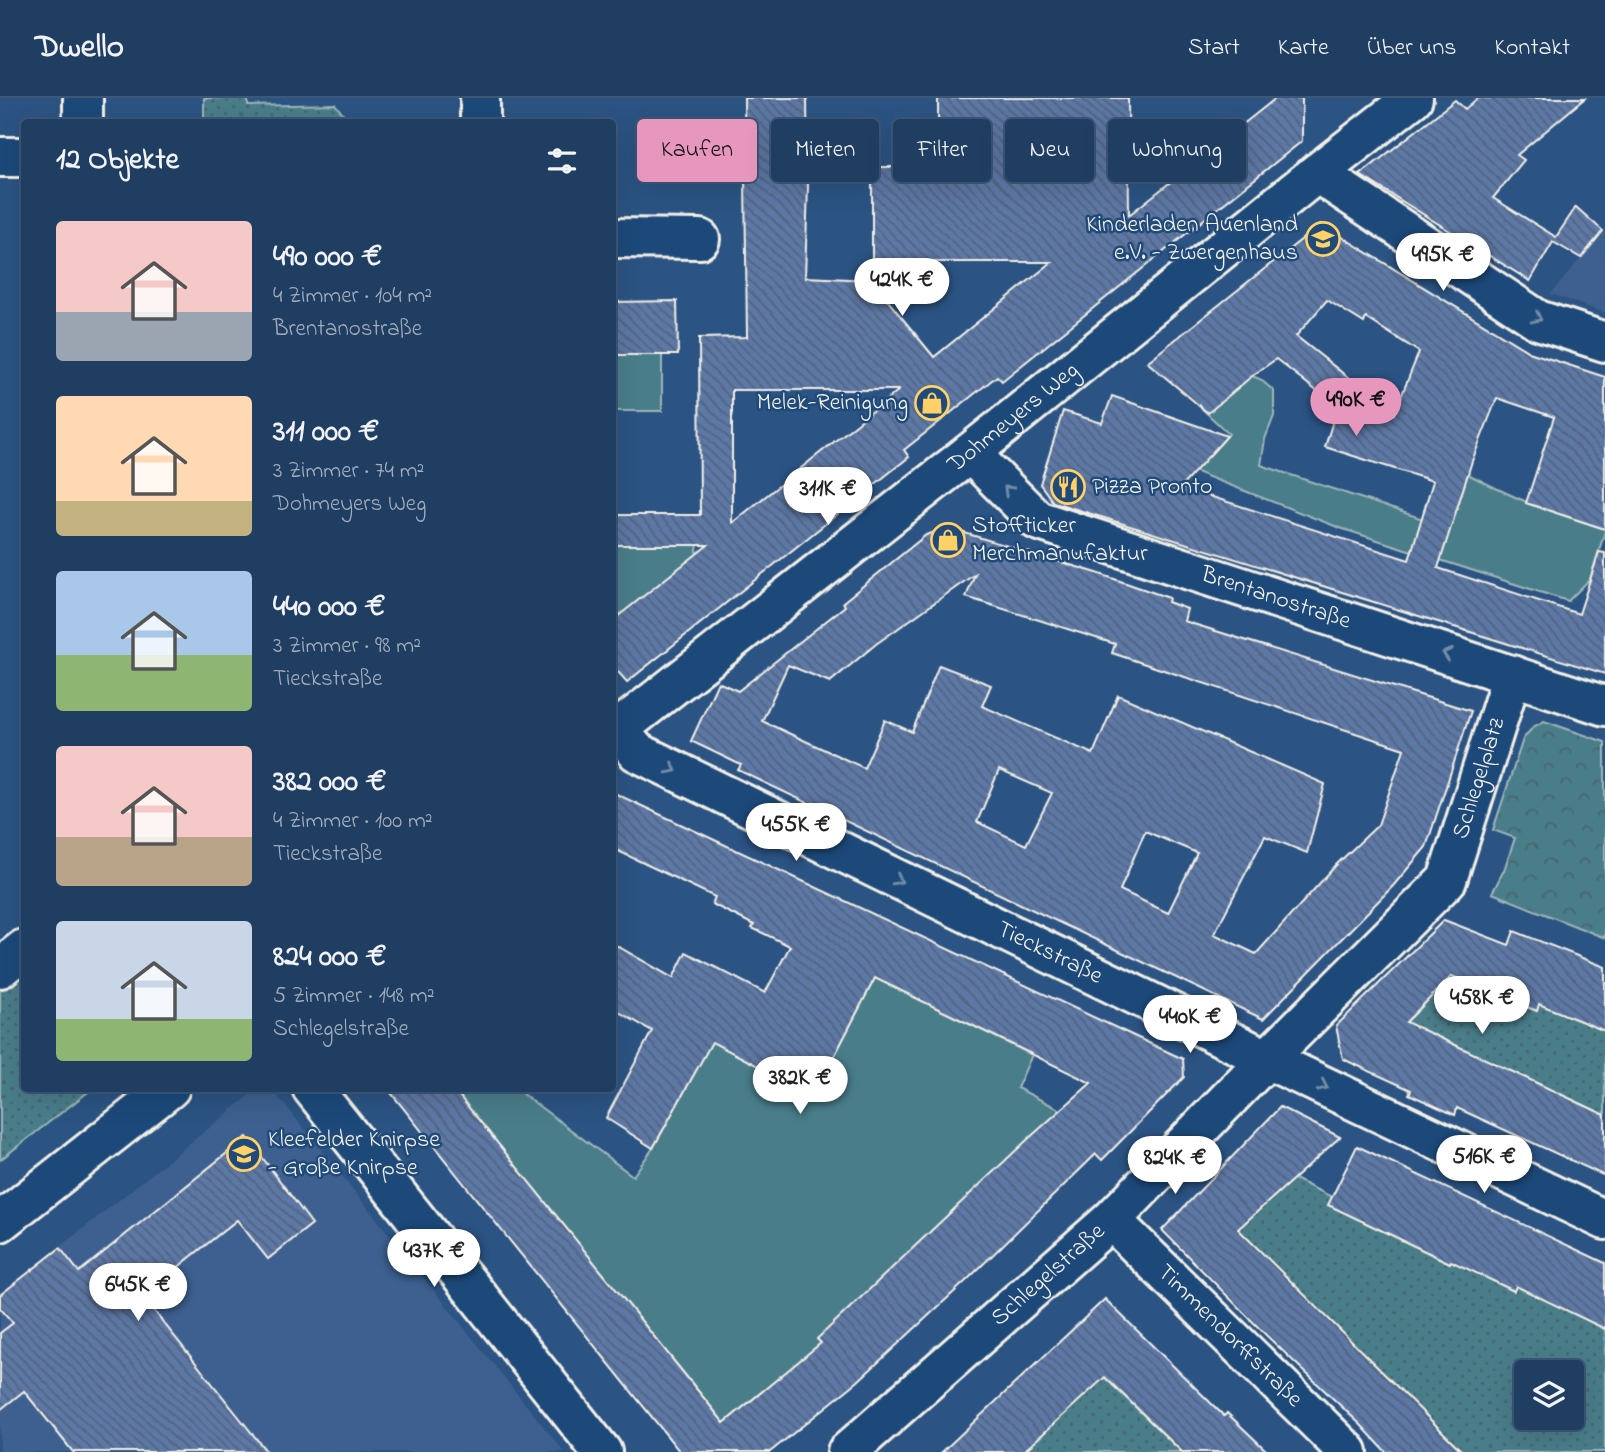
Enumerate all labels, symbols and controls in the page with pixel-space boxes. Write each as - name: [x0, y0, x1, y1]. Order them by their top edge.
- text: Dwello: [35, 24, 124, 72]
- text: Start: [1188, 31, 1240, 66]
- text: Karte: [1278, 31, 1329, 66]
- text: Über uns: [1367, 31, 1456, 66]
- text: Kontakt: [1494, 31, 1570, 66]
- chip: Kaufen: [637, 119, 757, 182]
- chip: Mieten: [771, 119, 879, 182]
- chip: Filter: [893, 119, 991, 182]
- chip: Neu: [1005, 119, 1094, 182]
- chip: Wohnung: [1108, 119, 1246, 182]
- text: 12 Objekte: [56, 139, 179, 183]
- icon: filters: [543, 142, 581, 180]
- place label: Kinderladen Auenland e.V. - Zwergenhaus: [1086, 208, 1299, 271]
- school or university icon: Kinderladen Auenland e.V. - Zwergenhaus: [1304, 220, 1342, 258]
- pin: 495K €: [1386, 234, 1500, 293]
- text: 490 000 €: [273, 236, 382, 280]
- text: 495K €: [1412, 239, 1474, 272]
- icon: home: [112, 249, 196, 333]
- pin: 424K €: [845, 258, 959, 318]
- text: 424K €: [870, 264, 934, 297]
- text: 4 Zimmer · 104 m²: [273, 280, 432, 313]
- one-way arrow: [1530, 310, 1542, 324]
- text: Brentanostraße: [273, 313, 422, 346]
- street label: Dohmeyers Weg: [939, 354, 1087, 482]
- pin: 490K €: [1299, 378, 1413, 438]
- shop icon: Melek-Reinigung: [913, 384, 951, 422]
- text: 490K €: [1326, 384, 1386, 417]
- place label: Melek-Reinigung: [757, 386, 908, 421]
- text: 311 000 €: [273, 411, 379, 455]
- icon: home: [112, 424, 196, 508]
- text: 3 Zimmer · 74 m²: [273, 455, 424, 488]
- pin: 311K €: [771, 468, 885, 527]
- restaurant icon: Pizza Pronto: [1049, 468, 1087, 506]
- place label: Pizza Pronto: [1092, 470, 1213, 505]
- text: 311K €: [799, 473, 857, 506]
- one-way arrow: [1003, 486, 1016, 499]
- text: Dohmeyers Weg: [273, 488, 426, 521]
- place label: Stoffticker Merchmanufaktur: [972, 509, 1148, 572]
- shop icon: Stoffticker Merchmanufaktur: [929, 521, 967, 559]
- street label: Brentanostraße: [1195, 557, 1355, 639]
- text: 440 000 €: [273, 586, 385, 630]
- icon: home: [112, 599, 196, 683]
- text: 3 Zimmer · 98 m²: [273, 630, 421, 663]
- one-way arrow: [1441, 647, 1453, 662]
- text: Tieckstraße: [273, 663, 382, 696]
- street label: Schlegelplatz: [1444, 713, 1515, 844]
- text: 382 000 €: [273, 761, 386, 805]
- one-way arrow: [665, 761, 677, 775]
- icon: home: [112, 774, 196, 858]
- pin: 455K €: [739, 804, 853, 863]
- text: 4 Zimmer · 100 m²: [273, 805, 433, 838]
- text: 455K €: [762, 809, 830, 842]
- text: Tieckstraße: [273, 838, 382, 871]
- one-way arrow: [891, 871, 903, 885]
- street label: Tieckstraße: [991, 912, 1109, 994]
- text: 824 000 €: [273, 936, 386, 980]
- icon: home: [112, 949, 196, 1033]
- pin: 458K €: [1425, 976, 1539, 1036]
- text: 5 Zimmer · 148 m²: [273, 980, 434, 1013]
- text: 458K €: [1450, 982, 1514, 1015]
- pin: 440K €: [1133, 996, 1247, 1055]
- text: 440K €: [1159, 1001, 1221, 1034]
- text: Schlegelstraße: [273, 1013, 409, 1046]
- pin: 382K €: [743, 1056, 857, 1116]
- text: 382K €: [769, 1062, 831, 1095]
- one-way arrow: [1316, 1078, 1328, 1092]
- place label: Kleefelder Knirpse - Große Knirpse: [268, 1123, 440, 1186]
- school or university icon: Kleefelder Knirpse - Große Knirpse: [225, 1135, 263, 1173]
- pin: 824K €: [1118, 1136, 1232, 1196]
- pin: 516K €: [1427, 1136, 1541, 1195]
- text: 516K €: [1452, 1141, 1516, 1174]
- text: 824K €: [1144, 1142, 1206, 1175]
- street label: Schlegelstraße: [983, 1215, 1113, 1335]
- pin: 437K €: [377, 1230, 491, 1289]
- text: 437K €: [403, 1235, 465, 1268]
- street label: Timmendorffstraße: [1149, 1256, 1311, 1416]
- pin: 645K €: [81, 1264, 195, 1323]
- text: 645K €: [105, 1269, 171, 1302]
- map controls: [1514, 1360, 1584, 1430]
- button: layers: [1514, 1360, 1584, 1430]

